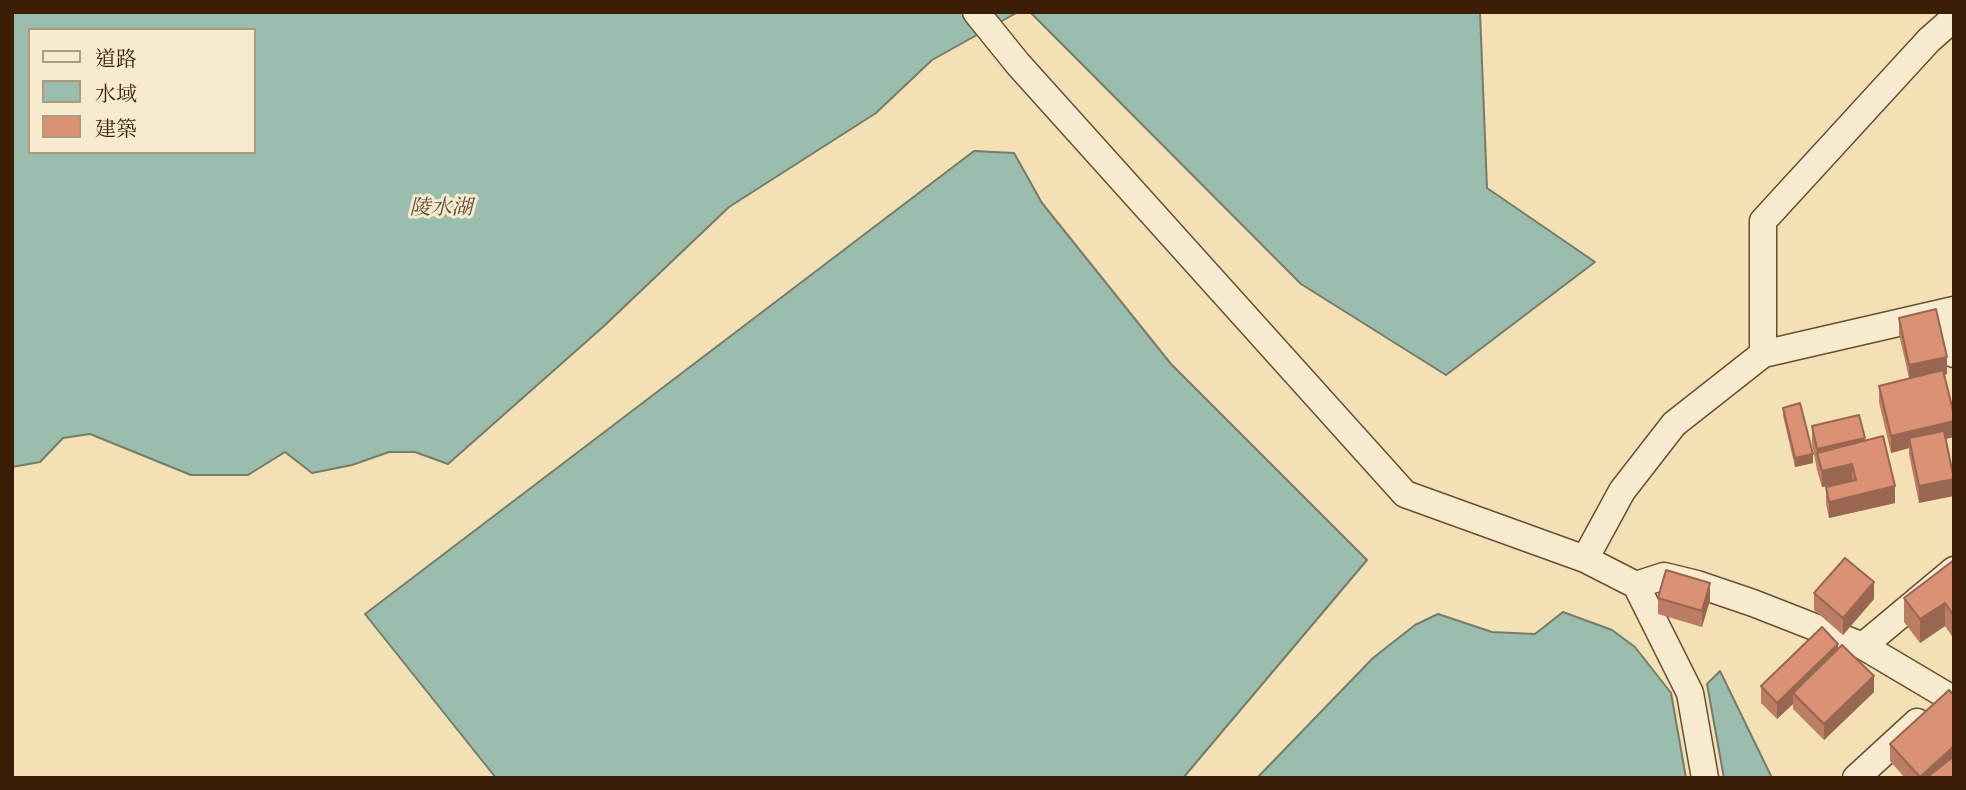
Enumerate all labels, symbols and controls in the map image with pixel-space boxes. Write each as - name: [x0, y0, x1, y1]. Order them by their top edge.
- legend: [28, 28, 256, 154]
- text: 道路: [95, 46, 137, 71]
- text: 水域: [95, 81, 137, 106]
- text: 建築: [95, 116, 137, 141]
- water label: 陵水湖: [410, 195, 472, 221]

